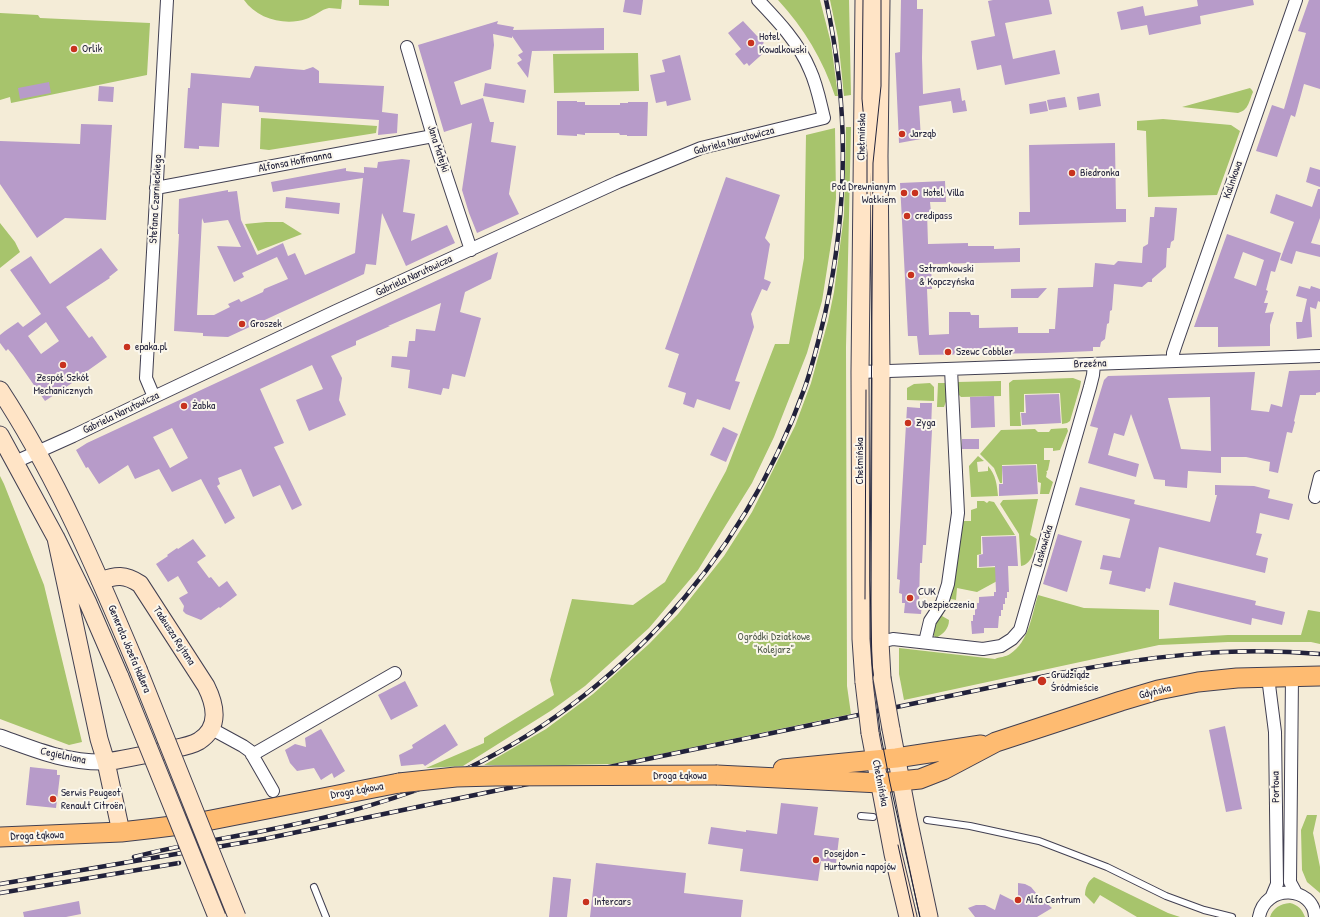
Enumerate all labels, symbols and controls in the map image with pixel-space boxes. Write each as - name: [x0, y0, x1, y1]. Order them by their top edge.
- place label: Hotel Kowalkowski: [759, 30, 807, 56]
- marker: Hotel Kowalkowski: [746, 38, 756, 48]
- place label: Orlik: [82, 42, 102, 56]
- marker: Orlik: [69, 44, 79, 54]
- street label: Chełmińska: [855, 113, 869, 161]
- street label: Jana Matejki: [424, 124, 452, 174]
- street label: Gabriela Narutowicza: [692, 124, 776, 158]
- place label: Jarząb: [910, 127, 936, 141]
- marker: Jarząb: [897, 129, 907, 139]
- street label: Alfonsa Hoffmanna: [257, 148, 333, 176]
- street label: Stefana Czarnieckiego: [147, 154, 165, 244]
- street label: Kalinkowa: [1220, 159, 1246, 201]
- place label: Biedronka: [1080, 166, 1119, 180]
- marker: Biedronka: [1067, 168, 1077, 178]
- place label: Pod Drewnianym Wałkiem: [832, 180, 896, 206]
- place label: Hotel Villa: [923, 186, 964, 200]
- marker: Pod Drewnianym Wałkiem: [899, 188, 909, 198]
- marker: Hotel Villa: [910, 188, 920, 198]
- place label: credipass: [915, 209, 952, 223]
- marker: credipass: [902, 211, 912, 221]
- street label: Gabriela Narutowicza: [374, 253, 454, 299]
- place label: Sztramkowski & Kopczyńska: [919, 262, 974, 288]
- marker: Sztramkowski & Kopczyńska: [906, 270, 916, 280]
- place label: Groszek: [250, 317, 282, 331]
- marker: Groszek: [237, 319, 247, 329]
- place label: epaka.pl: [135, 340, 167, 354]
- marker: epaka.pl: [122, 342, 132, 352]
- place label: Szewc Cobbler: [956, 345, 1013, 359]
- marker: Szewc Cobbler: [943, 347, 953, 357]
- street label: Brzeźna: [1073, 357, 1107, 371]
- marker: Zespół Szkół Mechanicznych: [58, 360, 68, 370]
- place label: Zespół Szkół Mechanicznych: [33, 371, 93, 397]
- street label: Gabriela Narutowicza: [81, 389, 161, 437]
- place label: Żabka: [192, 399, 215, 413]
- marker: Żabka: [179, 401, 189, 411]
- place label: Zyga: [916, 416, 935, 430]
- marker: Zyga: [903, 418, 913, 428]
- street label: Chełmińska: [853, 437, 867, 485]
- street label: Laskowicka: [1032, 524, 1056, 568]
- place label: CUK Ubezpieczenia: [918, 585, 974, 611]
- marker: CUK Ubezpieczenia: [905, 593, 915, 603]
- street label: Generała Józefa Hallera: [105, 603, 153, 695]
- street label: Tadeusza Rejtana: [150, 604, 198, 668]
- park label: Ogródki Działkowe "Kolejarz": [738, 630, 810, 656]
- place label: Grudziądz Śródmieście: [1051, 668, 1099, 694]
- marker: Grudziądz Śródmieście: [1036, 675, 1048, 687]
- street label: Gdyńska: [1138, 682, 1172, 702]
- street label: Cegielniana: [39, 745, 87, 767]
- street label: Chełmińska: [869, 759, 891, 807]
- street label: Droga Łąkowa: [653, 769, 707, 783]
- street label: Portowa: [1269, 771, 1283, 803]
- street label: Droga Łąkowa: [330, 780, 384, 802]
- place label: Serwis Peugeot Renault Citroën: [61, 786, 124, 812]
- marker: Serwis Peugeot Renault Citroën: [48, 794, 58, 804]
- street label: Droga Łąkowa: [10, 828, 64, 844]
- place label: Posejdon - Hurtownia napojów: [824, 847, 896, 873]
- marker: Posejdon - Hurtownia napojów: [811, 855, 821, 865]
- place label: Alfa Centrum: [1026, 893, 1080, 907]
- place label: Intercars: [594, 895, 631, 909]
- marker: Alfa Centrum: [1013, 895, 1023, 905]
- marker: Intercars: [581, 897, 591, 907]

